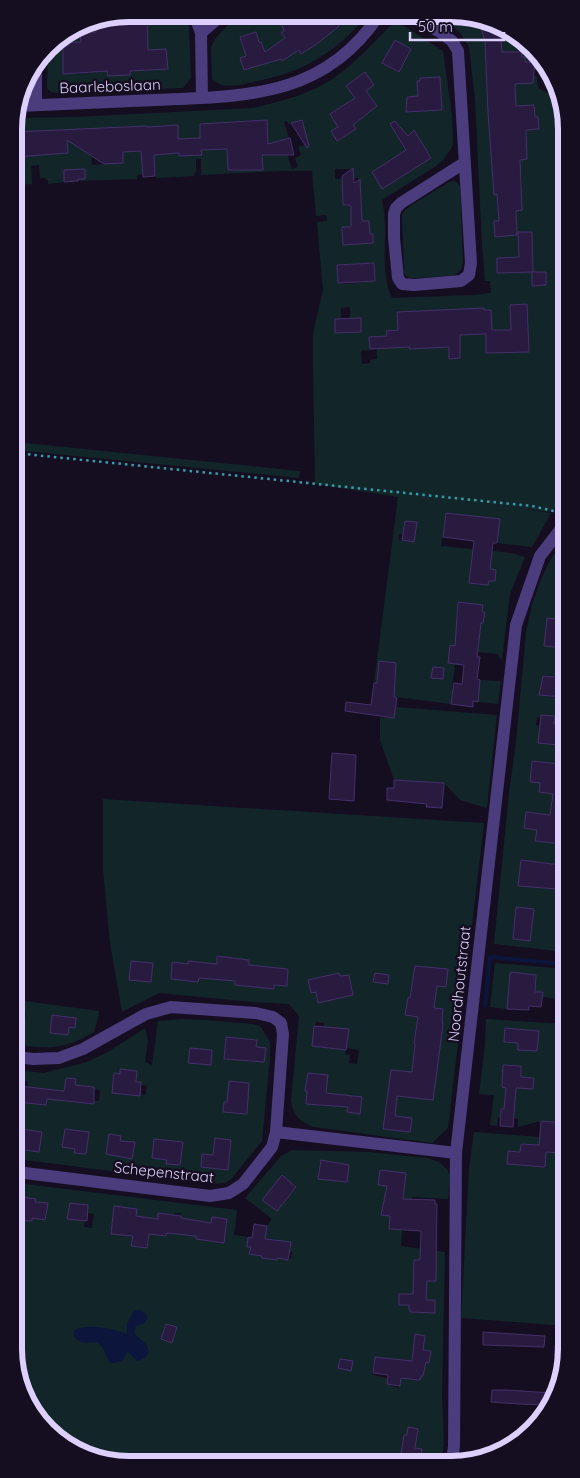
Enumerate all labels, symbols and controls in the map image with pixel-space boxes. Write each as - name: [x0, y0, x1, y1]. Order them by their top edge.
- scale bar: [410, 10, 504, 42]
- text: 50 m: [418, 17, 453, 36]
- street label: Baarleboslaan: [59, 75, 161, 97]
- street label: Noordhoutstraat: [443, 925, 475, 1043]
- street label: Schepenstraat: [113, 1157, 215, 1187]

